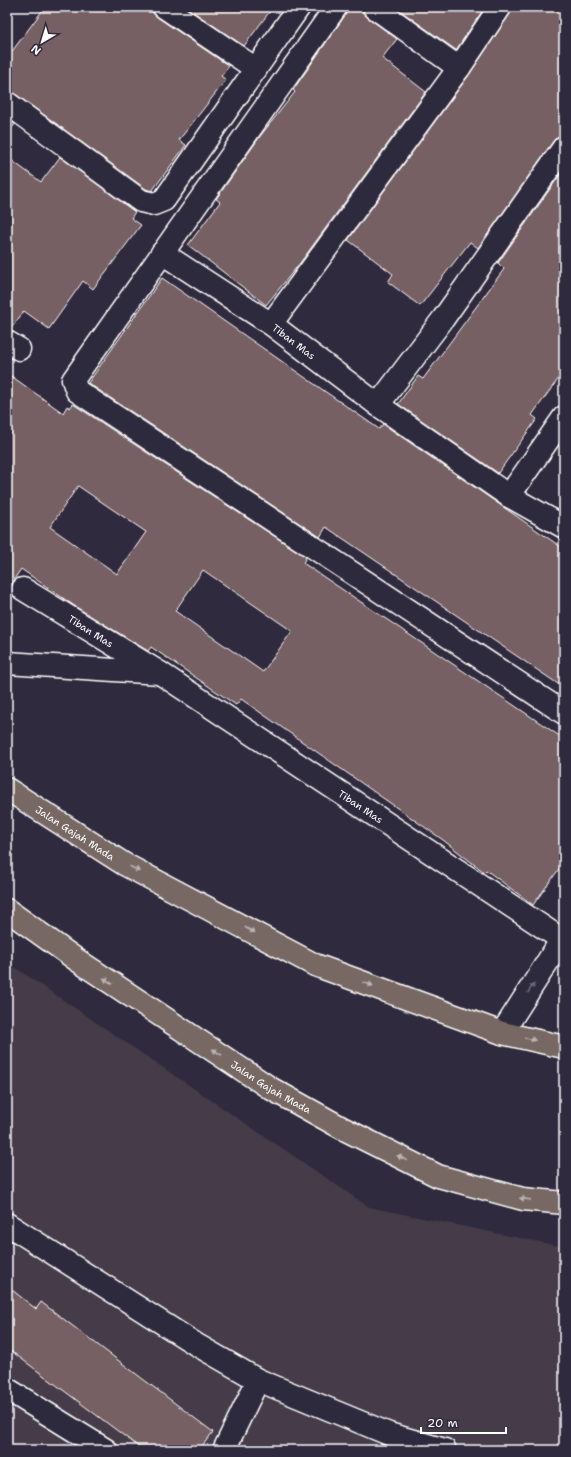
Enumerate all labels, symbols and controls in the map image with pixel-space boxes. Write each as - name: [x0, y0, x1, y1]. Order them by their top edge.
- north arrow: [22, 22, 62, 62]
- text: N: [28, 41, 44, 58]
- street label: Tiban Mas: [269, 321, 318, 363]
- street label: Tiban Mas: [66, 612, 116, 650]
- street label: Tiban Mas: [336, 787, 386, 826]
- street label: Jalan Gajah Mada: [33, 803, 118, 864]
- one-way arrow: [129, 866, 140, 872]
- one-way arrow: [244, 927, 255, 933]
- one-way arrow: [103, 977, 113, 985]
- one-way arrow: [362, 981, 374, 987]
- one-way arrow: [527, 983, 535, 993]
- one-way arrow: [524, 1037, 536, 1043]
- one-way arrow: [211, 1049, 223, 1056]
- street label: Jalan Gajah Mada: [228, 1058, 314, 1117]
- one-way arrow: [397, 1155, 408, 1161]
- one-way arrow: [519, 1196, 531, 1202]
- scale bar: [421, 1409, 506, 1435]
- text: 20 m: [427, 1415, 458, 1431]

